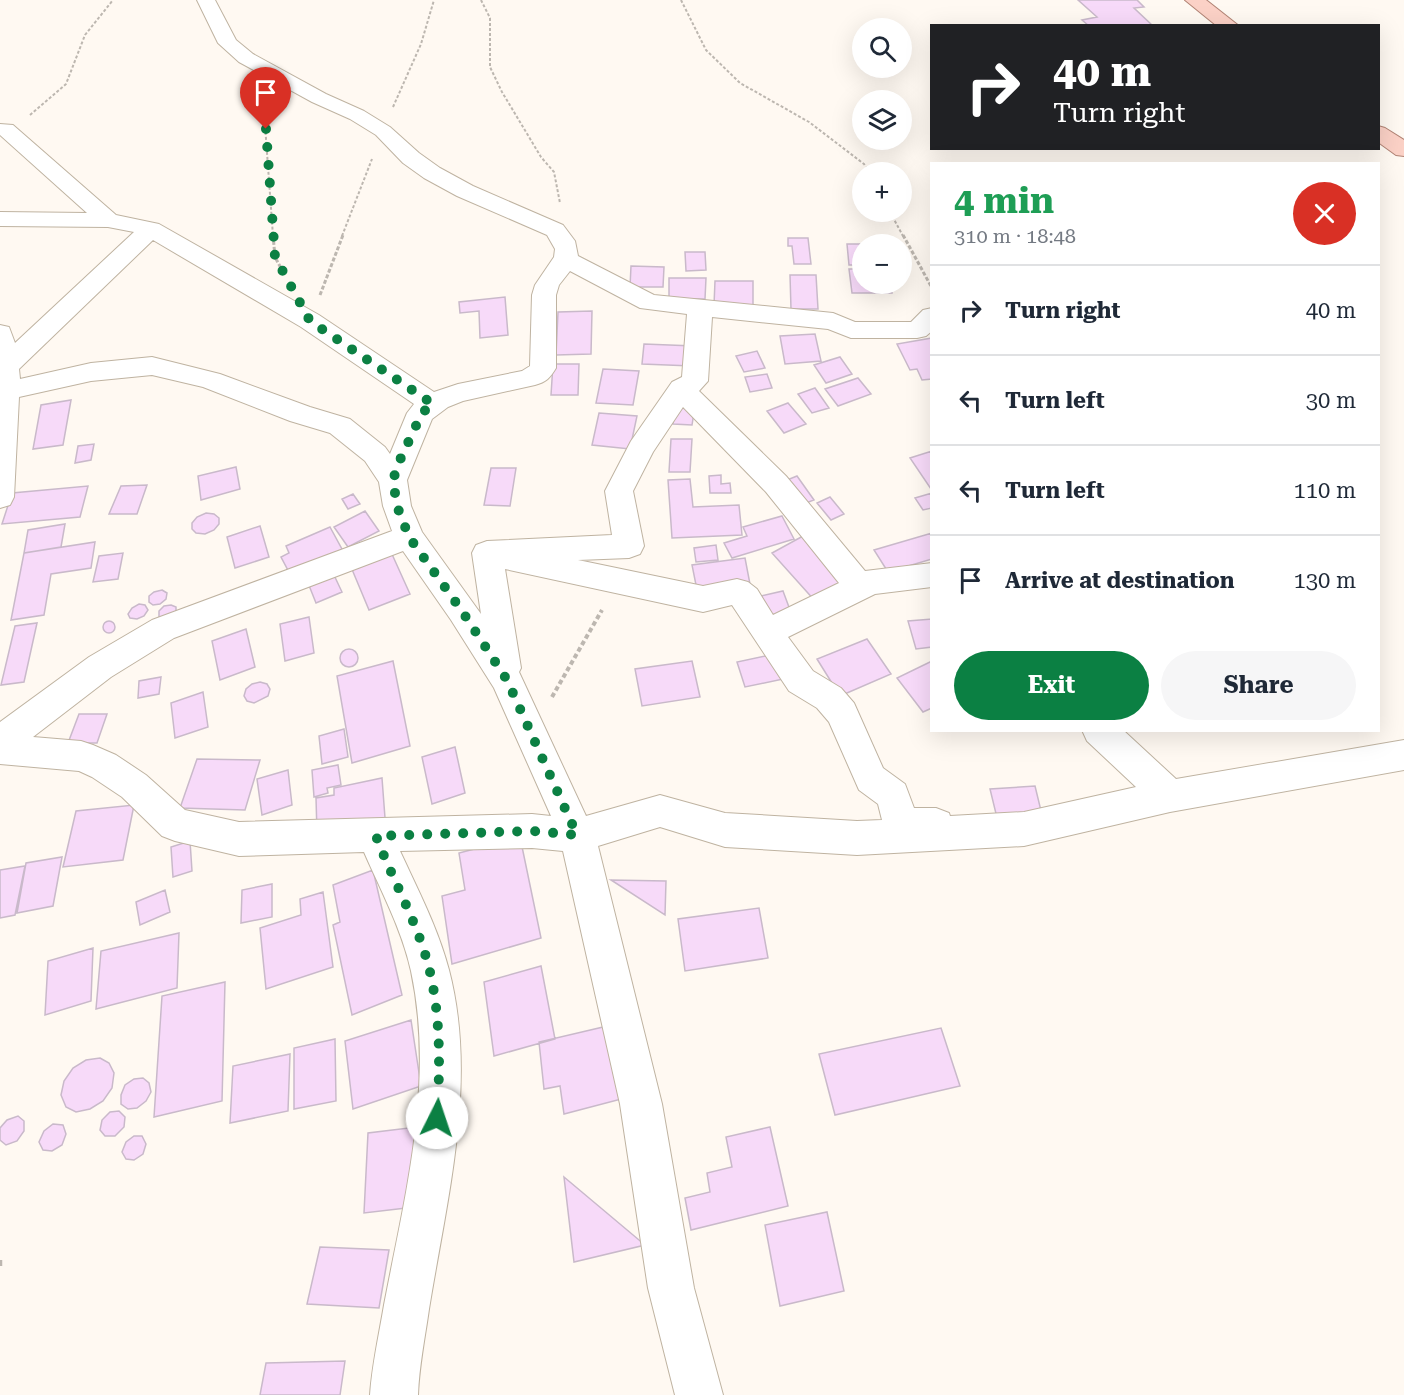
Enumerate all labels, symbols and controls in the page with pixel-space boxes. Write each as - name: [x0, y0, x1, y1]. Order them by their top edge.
- map controls: [852, 18, 912, 294]
- button: search: [852, 18, 912, 78]
- text: 40 m: [1053, 47, 1151, 96]
- icon: right: [954, 48, 1032, 126]
- pin: [240, 67, 291, 129]
- icon: arrive: [249, 76, 282, 109]
- button: layers: [852, 90, 912, 150]
- text: Turn right: [1053, 97, 1186, 129]
- button: +: [852, 162, 912, 222]
- text: 4 min: [954, 180, 1054, 222]
- button: close: [1293, 182, 1356, 245]
- text: 310 m · 18:48: [954, 224, 1076, 248]
- button: −: [852, 234, 912, 294]
- icon: right: [954, 294, 987, 327]
- text: Turn right: [1005, 298, 1120, 323]
- text: 40 m: [1306, 298, 1356, 323]
- icon: left: [954, 384, 987, 417]
- text: Turn left: [1005, 388, 1105, 413]
- text: 30 m: [1306, 388, 1356, 413]
- icon: left: [954, 474, 987, 507]
- text: Turn left: [1005, 478, 1105, 503]
- text: 110 m: [1293, 478, 1356, 503]
- icon: arrive: [954, 564, 987, 597]
- text: Arrive at destination: [1005, 568, 1234, 593]
- text: 130 m: [1293, 568, 1356, 593]
- button: Exit: [954, 651, 1149, 720]
- button: Share: [1161, 651, 1356, 720]
- position arrow: [405, 1086, 469, 1150]

